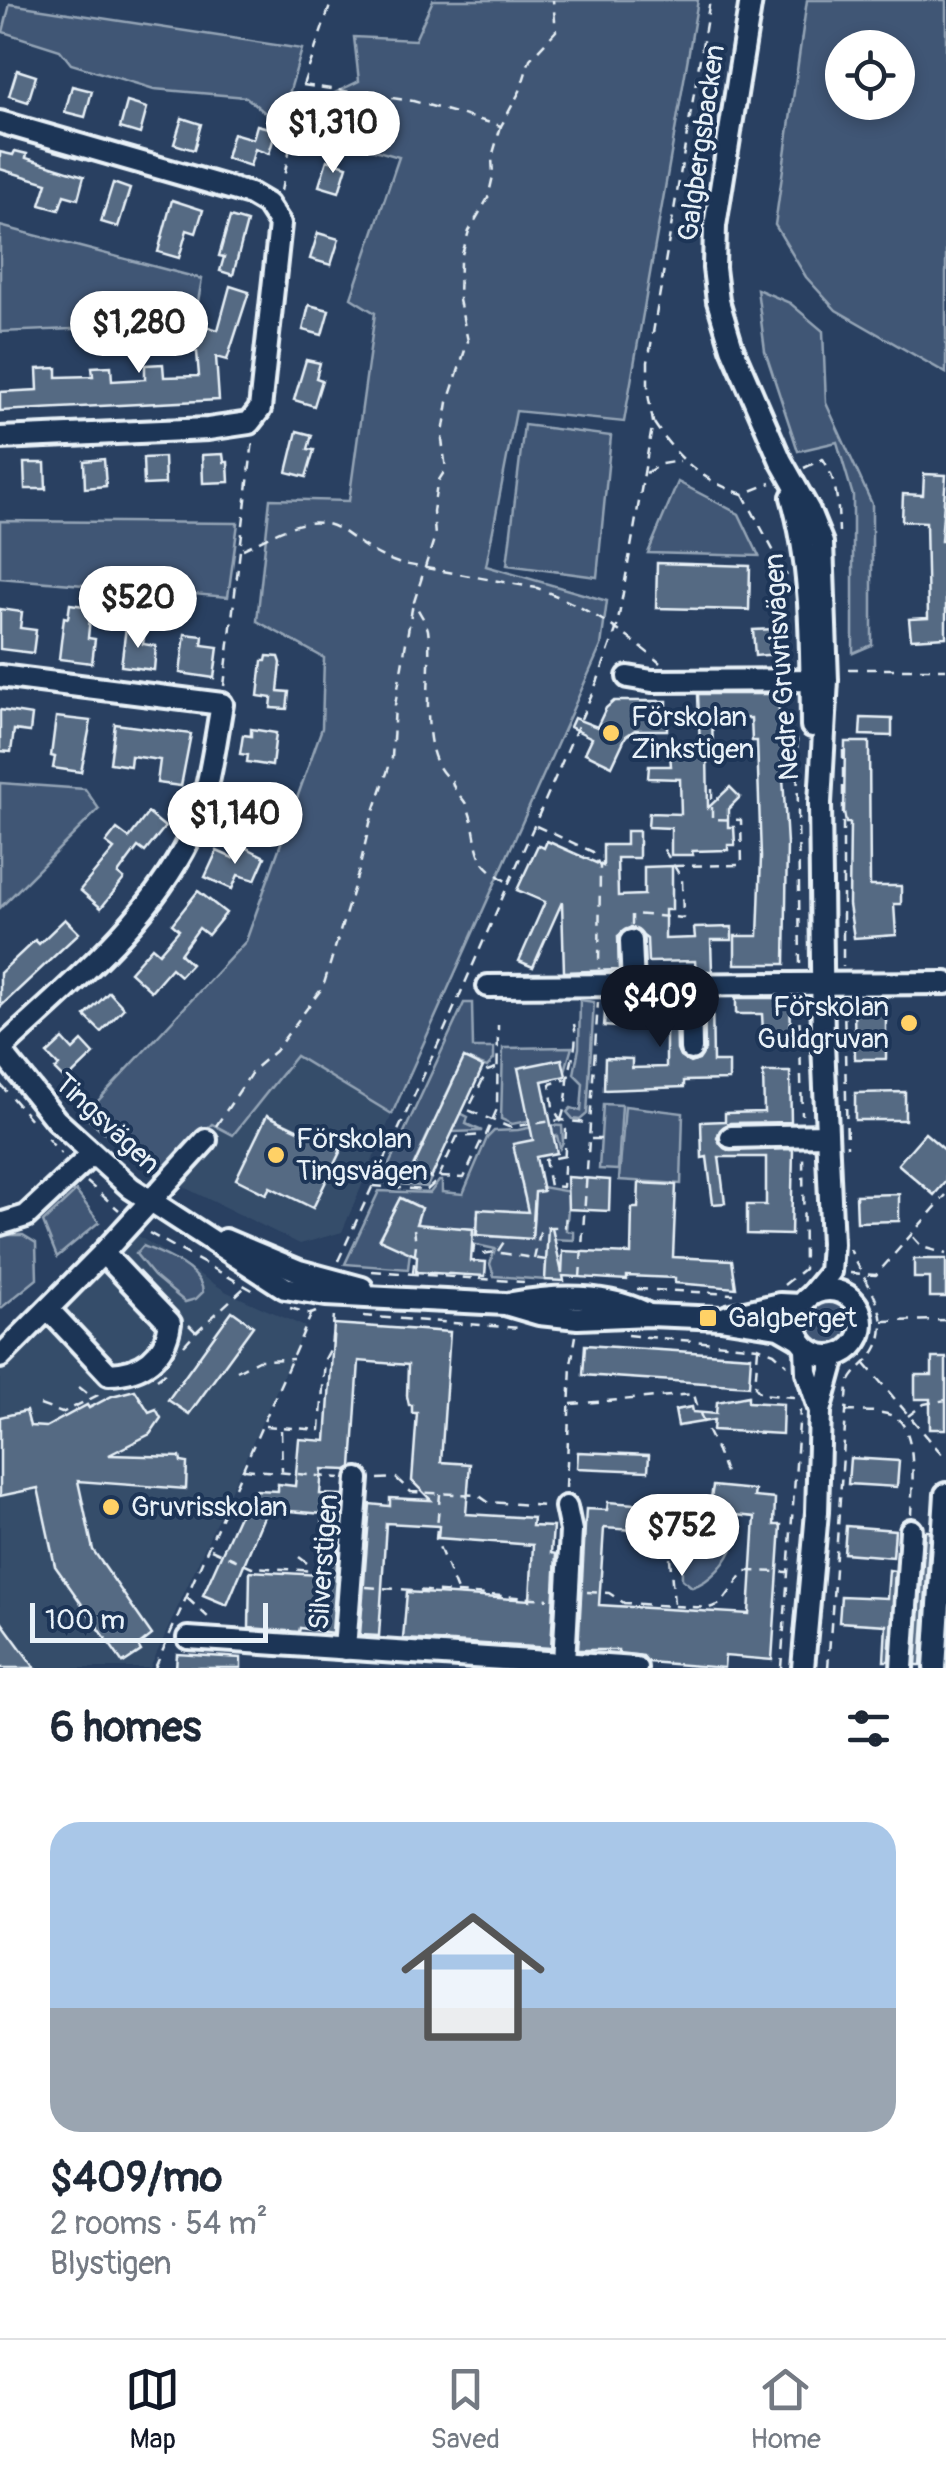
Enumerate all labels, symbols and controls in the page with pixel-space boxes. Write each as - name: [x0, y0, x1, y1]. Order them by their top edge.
- map controls: [825, 30, 915, 120]
- button: locate: [825, 30, 915, 120]
- street label: Galgbergsbacken: [671, 42, 733, 244]
- pin: $1,310: [252, 91, 414, 176]
- text: $1,310: [288, 103, 378, 143]
- pin: $1,280: [58, 291, 220, 376]
- text: $1,280: [92, 303, 186, 343]
- street label: Nedre Gruvrisvägen: [757, 552, 807, 782]
- pin: $520: [79, 566, 197, 651]
- text: $520: [101, 578, 175, 618]
- place label: Förskolan Zinkstigen: [631, 700, 754, 767]
- marker: Förskolan Zinkstigen: [600, 722, 622, 744]
- pin: $1,140: [154, 782, 316, 867]
- text: $1,140: [190, 794, 280, 834]
- pin: $409: [601, 965, 719, 1050]
- text: $409: [623, 977, 697, 1017]
- place label: Förskolan Guldgruvan: [757, 990, 889, 1057]
- marker: Förskolan Guldgruvan: [898, 1012, 920, 1034]
- street label: Tingsvägen: [47, 1066, 167, 1182]
- place label: Förskolan Tingsvägen: [296, 1122, 428, 1189]
- marker: Förskolan Tingsvägen: [265, 1144, 287, 1166]
- place label: Galgberget: [728, 1301, 858, 1336]
- marker: Galgberget: [697, 1307, 719, 1329]
- place label: Gruvrisskolan: [131, 1490, 288, 1525]
- street label: Silverstigen: [302, 1493, 346, 1631]
- pin: $752: [623, 1494, 741, 1579]
- marker: Gruvrisskolan: [100, 1496, 122, 1518]
- text: $752: [647, 1506, 717, 1546]
- scale bar: [30, 1598, 268, 1642]
- text: 100 m: [45, 1603, 125, 1638]
- icon: filters: [841, 1701, 896, 1756]
- text: 6 homes: [50, 1702, 201, 1754]
- icon: home: [383, 1887, 563, 2067]
- text: $409/mo: [50, 2152, 222, 2204]
- text: 2 rooms · 54 m²: [50, 2204, 268, 2244]
- text: Blystigen: [50, 2244, 172, 2284]
- tab: Map: [125, 2362, 180, 2457]
- tab: Saved: [430, 2362, 500, 2457]
- tab: Home: [750, 2362, 821, 2457]

